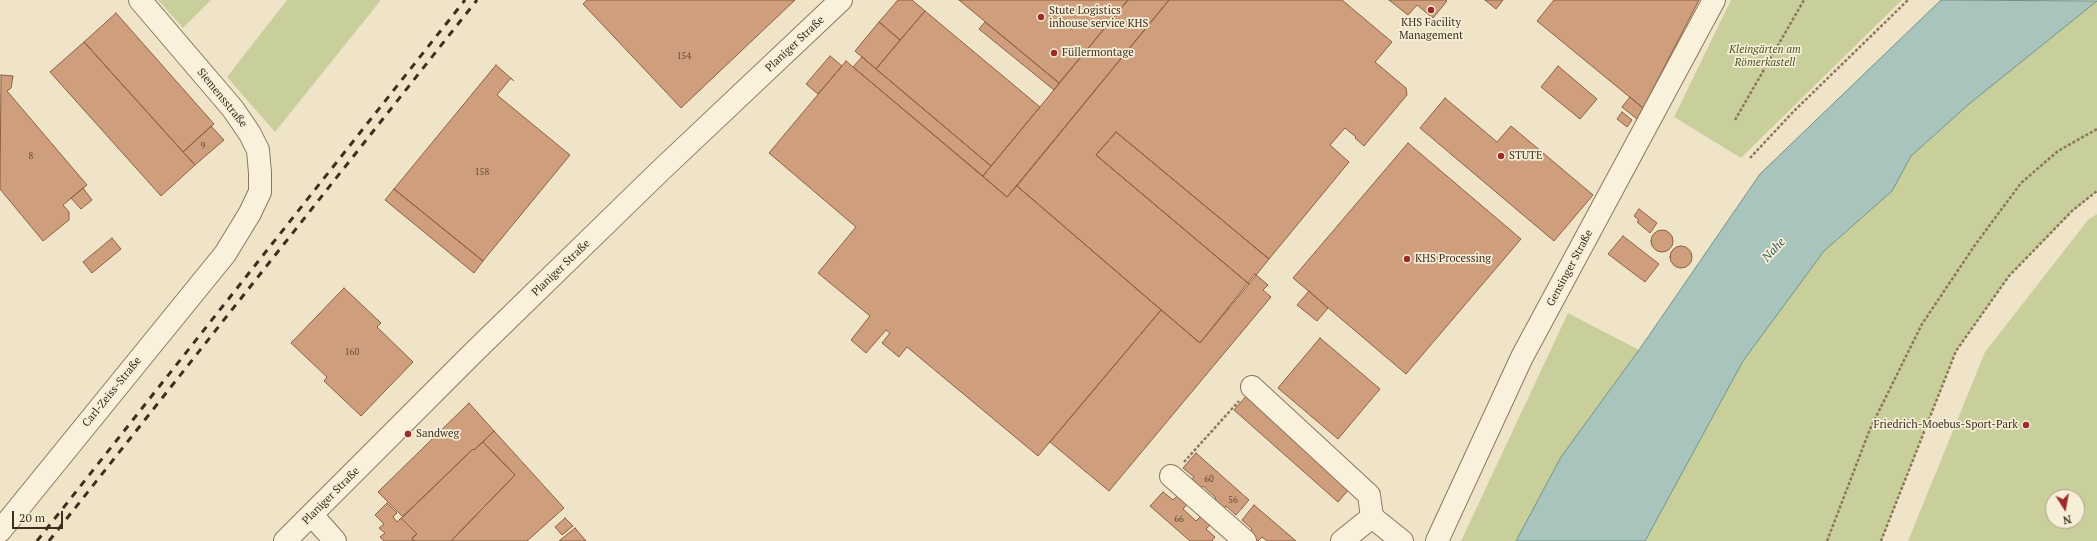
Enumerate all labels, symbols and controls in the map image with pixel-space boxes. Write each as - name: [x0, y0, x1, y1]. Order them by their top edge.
- place label: Stute Logistics inhouse service KHS: [1049, 4, 1148, 30]
- marker: KHS Facility Management: [1426, 5, 1436, 15]
- marker: Stute Logistics inhouse service KHS: [1036, 12, 1046, 22]
- street label: Planiger Straße: [763, 13, 827, 75]
- place label: KHS Facility Management: [1399, 16, 1463, 42]
- park label: Kleingärten am Römerkastell: [1729, 43, 1801, 69]
- place label: Füllermontage: [1062, 46, 1134, 60]
- marker: Füllermontage: [1049, 48, 1059, 58]
- house number: 154: [677, 51, 691, 61]
- street label: Siemensstraße: [194, 66, 250, 130]
- house number: 9: [201, 141, 205, 151]
- place label: STUTE: [1509, 149, 1542, 163]
- house number: 8: [29, 151, 33, 161]
- marker: STUTE: [1496, 151, 1506, 161]
- house number: 158: [475, 167, 489, 177]
- street label: Gensinger Straße: [1544, 227, 1596, 309]
- water label: Nahe: [1760, 235, 1788, 265]
- street label: Planiger Straße: [529, 237, 593, 299]
- place label: KHS Processing: [1415, 252, 1491, 266]
- marker: KHS Processing: [1402, 254, 1412, 264]
- house number: 160: [345, 347, 359, 357]
- street label: Carl-Zeiss-Straße: [80, 354, 144, 430]
- place label: Friedrich-Moebus-Sport-Park: [1873, 418, 2018, 432]
- marker: Friedrich-Moebus-Sport-Park: [2021, 420, 2031, 430]
- place label: Sandweg: [416, 427, 459, 441]
- marker: Sandweg: [403, 429, 413, 439]
- street label: Planiger Straße: [300, 465, 362, 527]
- house number: 60: [1204, 474, 1214, 484]
- north arrow: [2045, 489, 2085, 529]
- house number: 56: [1228, 495, 1238, 505]
- scale bar: [14, 503, 65, 529]
- text: 20 m: [19, 510, 45, 525]
- text: N: [2062, 512, 2073, 527]
- house number: 66: [1174, 514, 1184, 524]

